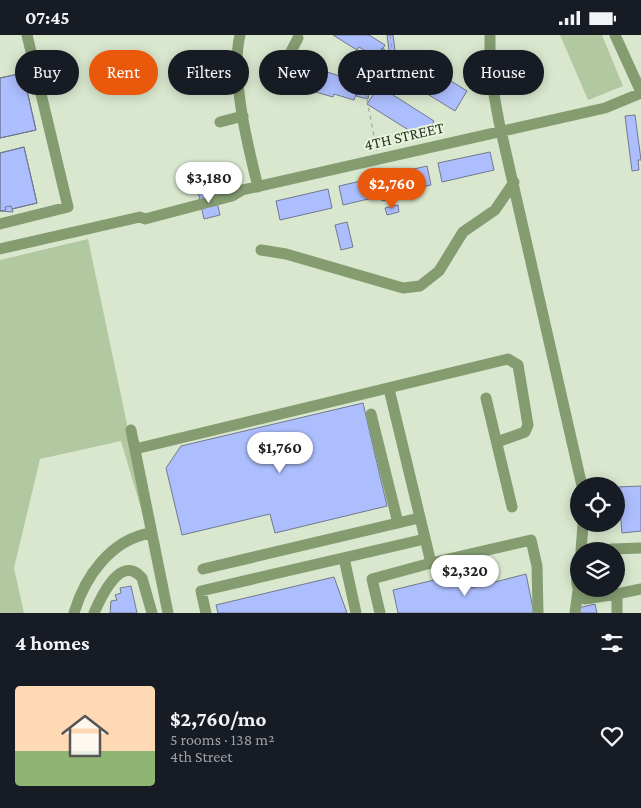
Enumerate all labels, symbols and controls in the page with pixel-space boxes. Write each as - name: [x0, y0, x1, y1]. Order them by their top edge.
- text: 07:45: [25, 7, 70, 28]
- chip: Buy: [15, 50, 79, 95]
- chip: Rent: [89, 50, 158, 95]
- chip: Filters: [168, 50, 249, 95]
- chip: New: [259, 50, 328, 95]
- chip: Apartment: [338, 50, 453, 95]
- chip: House: [463, 50, 544, 95]
- street label: 4TH STREET: [362, 119, 446, 153]
- pin: $3,180: [168, 161, 250, 204]
- pin: $2,760: [351, 167, 433, 210]
- text: $3,180: [186, 169, 232, 186]
- text: $2,760: [369, 175, 415, 192]
- pin: $1,760: [239, 431, 321, 474]
- text: $1,760: [258, 439, 302, 456]
- map controls: [570, 477, 625, 597]
- button: locate: [570, 477, 625, 532]
- button: layers: [570, 542, 625, 597]
- pin: $2,320: [424, 555, 506, 597]
- text: $2,320: [442, 562, 488, 579]
- icon: filters: [598, 629, 626, 657]
- text: 4 homes: [15, 631, 89, 655]
- icon: home: [55, 706, 115, 766]
- text: $2,760/mo: [170, 707, 267, 731]
- icon: heart: [598, 722, 626, 750]
- text: 5 rooms · 138 m²: [170, 731, 274, 748]
- text: 4th Street: [170, 748, 233, 765]

